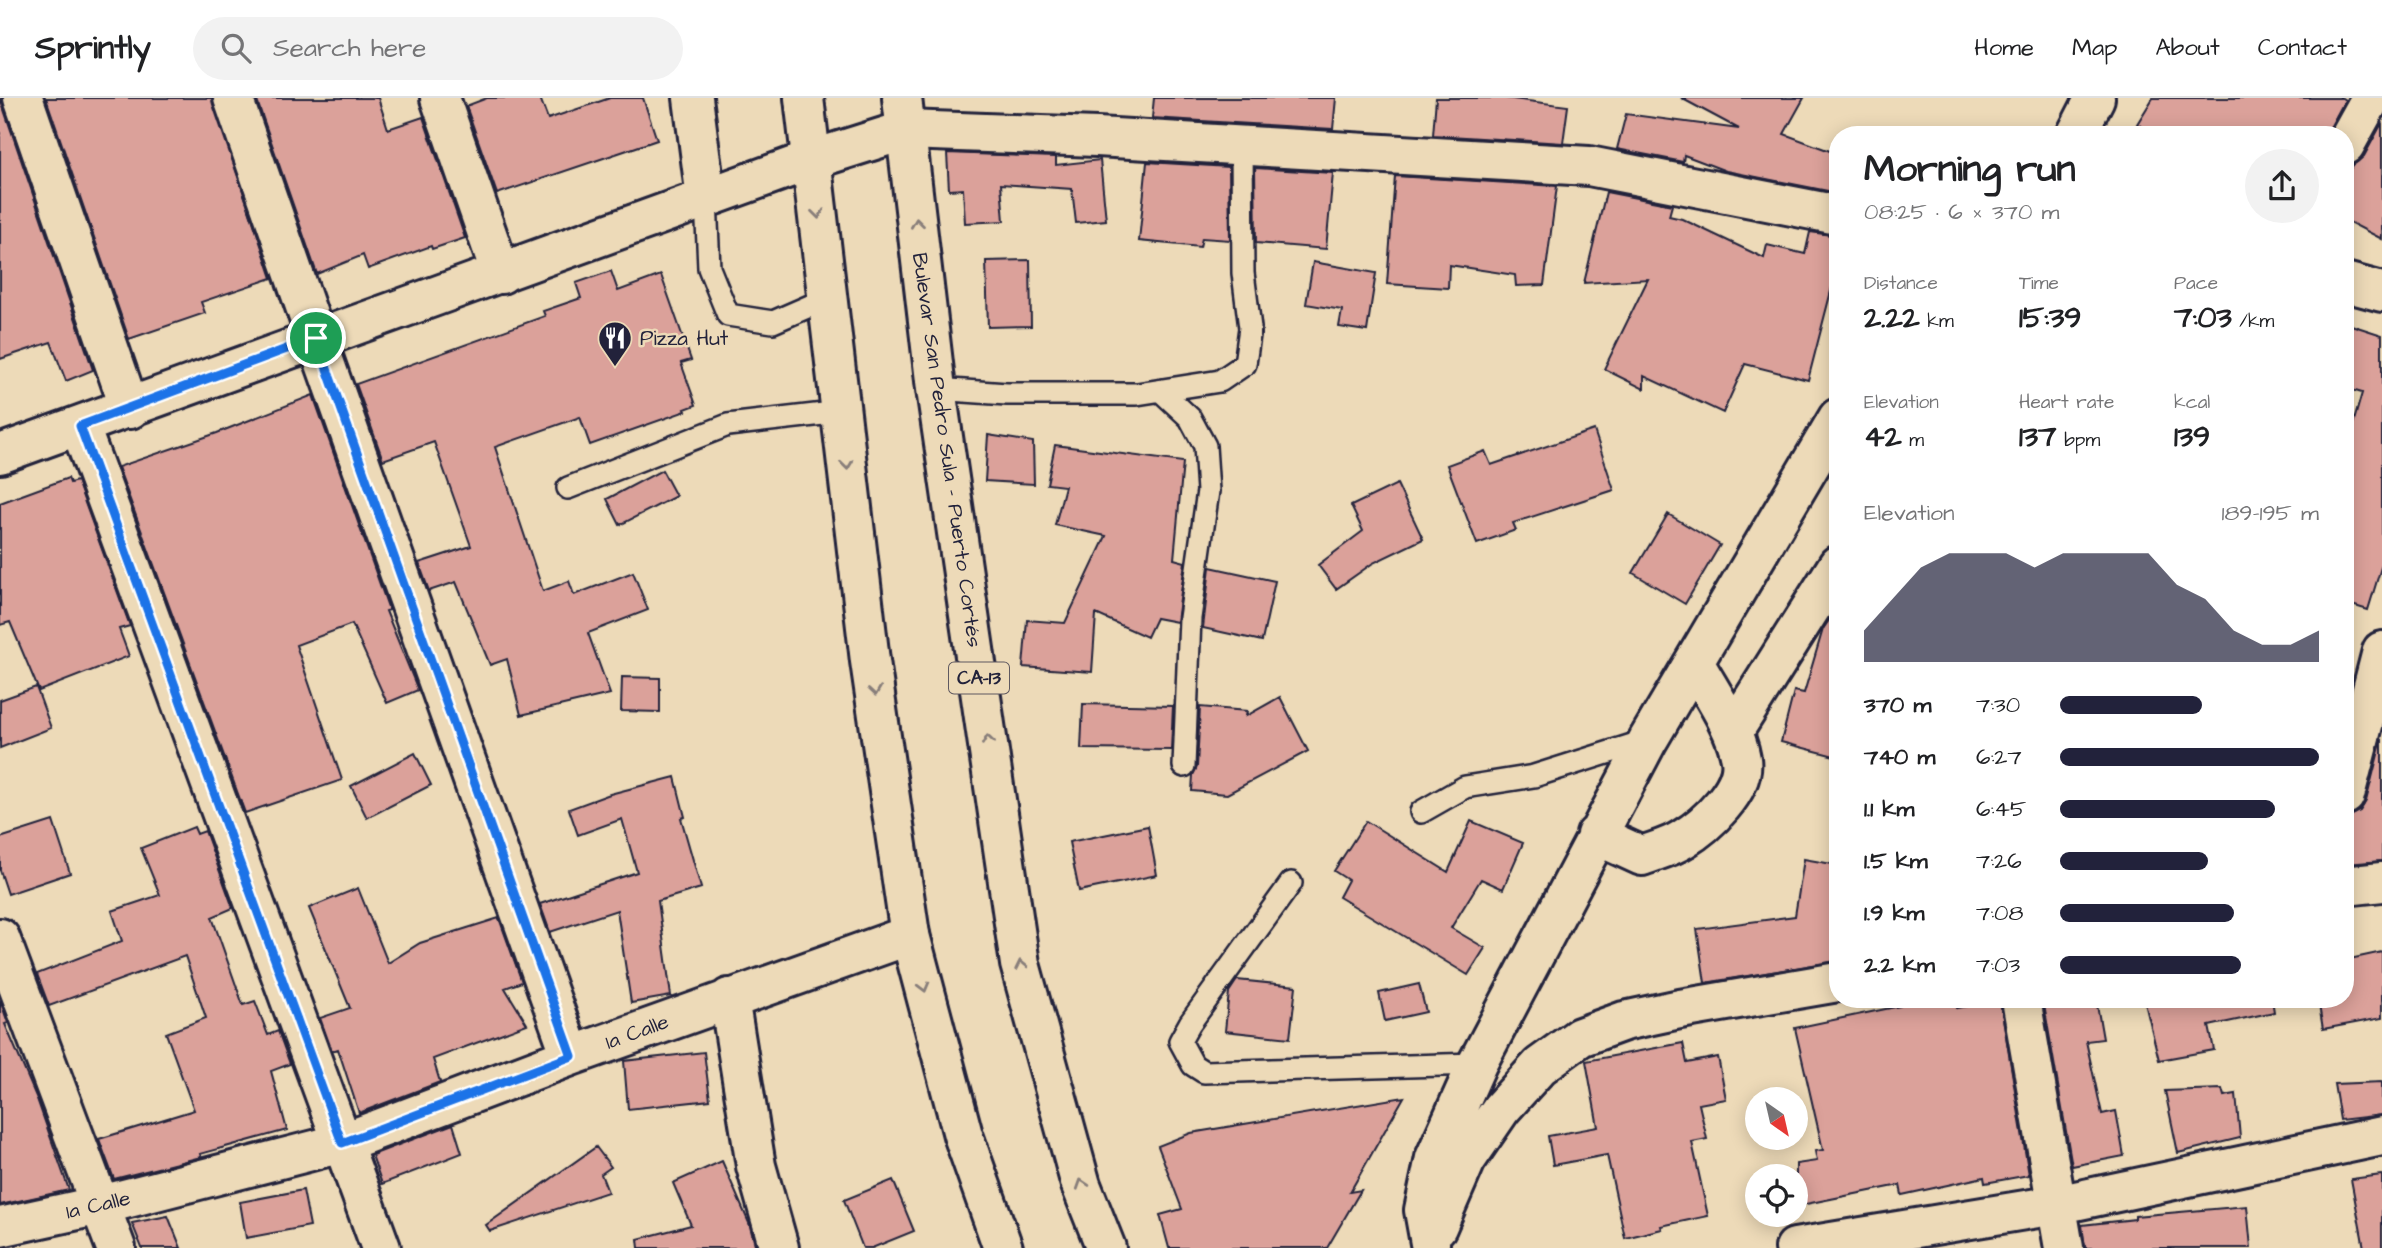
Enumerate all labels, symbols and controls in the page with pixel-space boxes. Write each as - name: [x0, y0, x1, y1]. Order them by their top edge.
- search box: [193, 17, 683, 80]
- text: Sprintly: [35, 25, 151, 71]
- icon: search: [217, 29, 255, 67]
- text: Search here: [273, 30, 426, 66]
- text: Home: [1974, 31, 2034, 65]
- text: Map: [2072, 31, 2117, 65]
- text: About: [2155, 31, 2220, 65]
- text: Contact: [2258, 31, 2347, 65]
- text: Morning run: [1864, 144, 2076, 196]
- button: share: [2245, 149, 2319, 223]
- text: 08:25 · 6 × 370 m: [1864, 196, 2060, 228]
- one-way arrow: [810, 209, 825, 220]
- one-way arrow: [909, 218, 924, 229]
- street label: Bulevar San Pedro Sula - Puerto Cortés: [905, 251, 989, 649]
- text: Distance: [1864, 270, 1938, 297]
- text: Time: [2019, 270, 2059, 297]
- text: Pace: [2174, 270, 2218, 297]
- text: 2.22: [1864, 297, 1920, 339]
- text: 15:39: [2019, 297, 2081, 339]
- text: 7:03: [2174, 297, 2232, 339]
- pin: [286, 308, 346, 368]
- text: km: [1920, 308, 1954, 335]
- text: /km: [2232, 308, 2274, 335]
- icon: arrive: [297, 319, 335, 357]
- restaurant icon: Pizza Hut: [596, 319, 634, 368]
- place label: Pizza Hut: [640, 324, 729, 353]
- text: Elevation: [1864, 389, 1939, 416]
- text: Heart rate: [2019, 389, 2114, 416]
- text: kcal: [2174, 389, 2210, 416]
- text: 42: [1864, 416, 1902, 458]
- text: 137: [2019, 416, 2057, 458]
- text: 139: [2174, 416, 2210, 458]
- text: m: [1902, 427, 1924, 454]
- text: bpm: [2057, 427, 2100, 454]
- one-way arrow: [840, 459, 855, 471]
- text: Elevation: [1864, 497, 1955, 529]
- text: 189–195 m: [2221, 497, 2319, 529]
- road number: CA-13: [949, 663, 1009, 694]
- one-way arrow: [867, 685, 882, 696]
- text: 370 m: [1864, 689, 1931, 721]
- text: 7:30: [1976, 689, 2020, 721]
- one-way arrow: [980, 734, 995, 746]
- text: 740 m: [1864, 741, 1935, 773]
- text: 6:27: [1976, 741, 2022, 773]
- text: 1.1 km: [1864, 793, 1914, 825]
- text: 6:45: [1976, 793, 2026, 825]
- text: 1.5 km: [1864, 845, 1928, 877]
- text: 7:26: [1976, 845, 2022, 877]
- text: 1.9 km: [1864, 897, 1925, 929]
- text: 7:08: [1976, 897, 2023, 929]
- text: 2.2 km: [1864, 949, 1935, 981]
- text: 7:03: [1976, 949, 2020, 981]
- one-way arrow: [1015, 959, 1030, 971]
- one-way arrow: [916, 981, 930, 993]
- street label: 1a Calle: [601, 1007, 673, 1057]
- north arrow: [1745, 1087, 1808, 1150]
- map controls: [1745, 1087, 1808, 1227]
- button: locate: [1745, 1164, 1808, 1227]
- one-way arrow: [1076, 1179, 1090, 1191]
- street label: 1a Calle: [63, 1184, 133, 1226]

